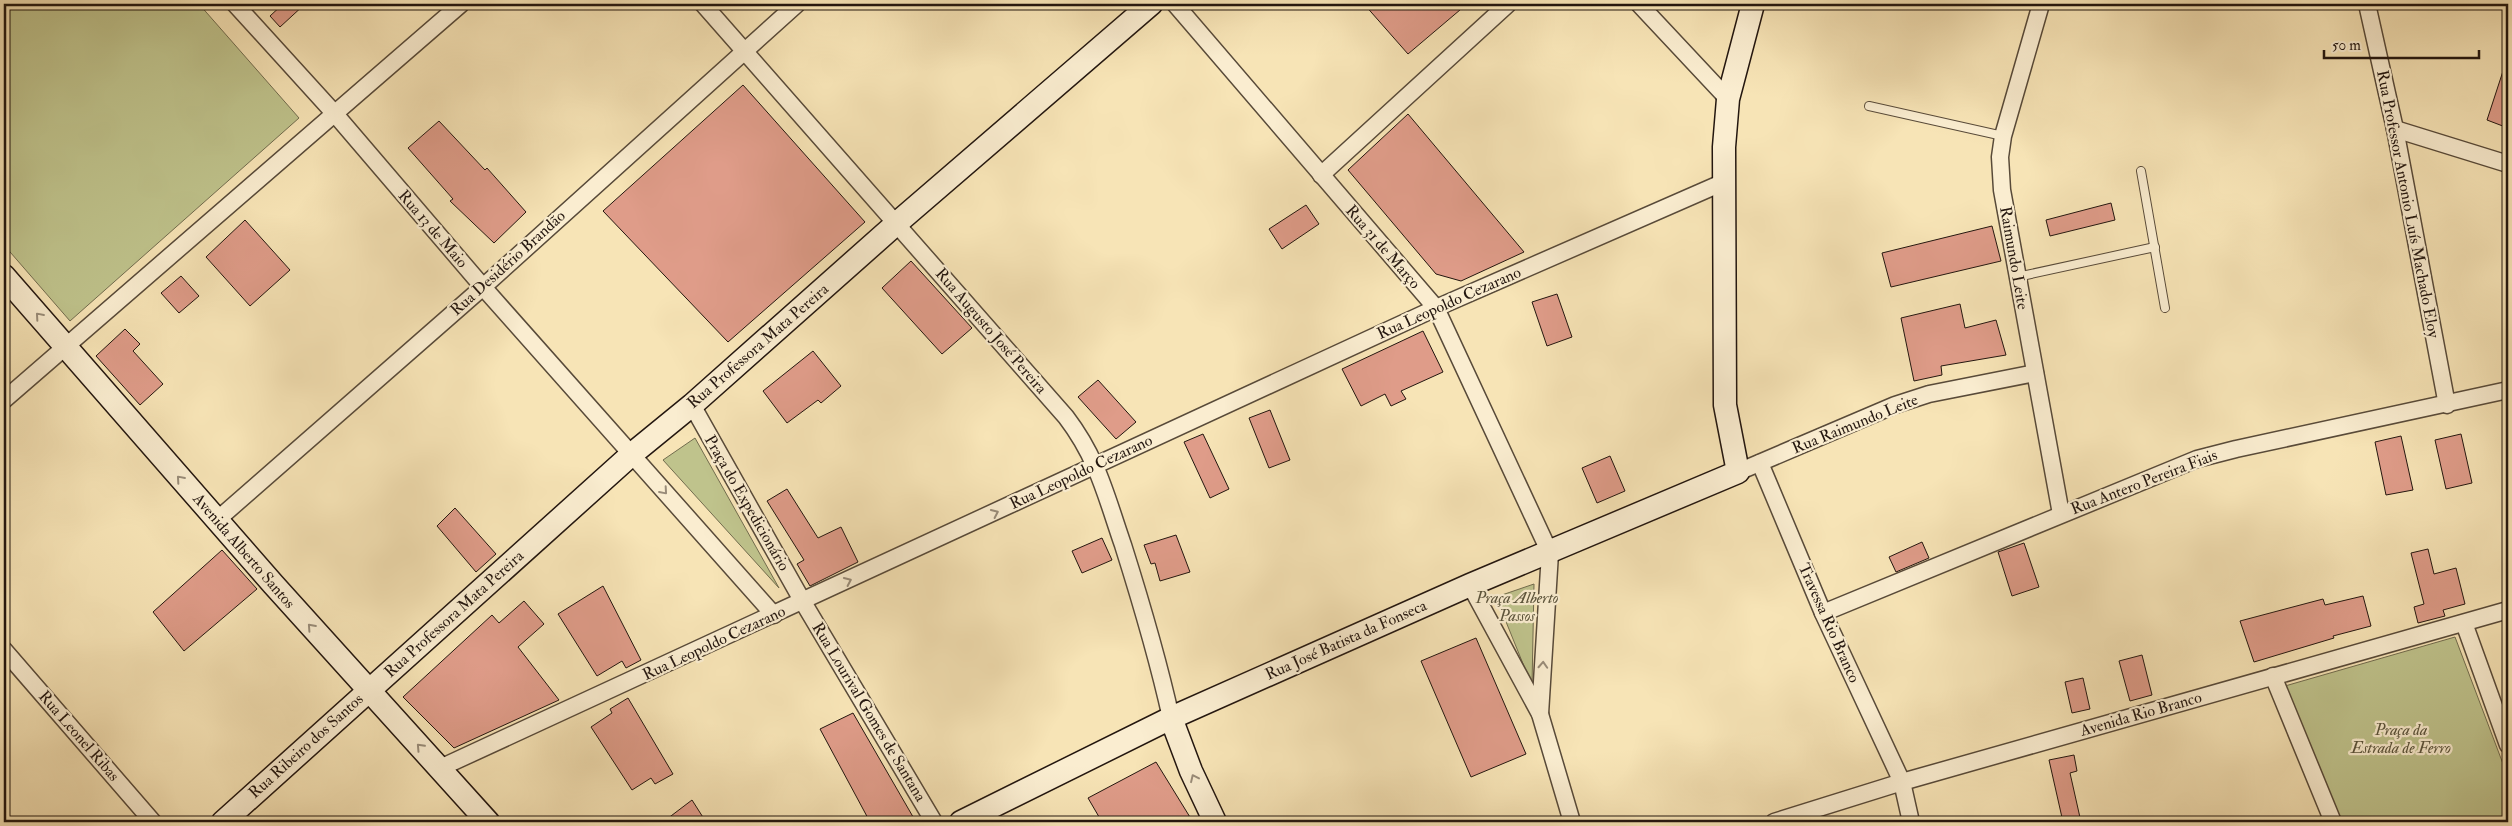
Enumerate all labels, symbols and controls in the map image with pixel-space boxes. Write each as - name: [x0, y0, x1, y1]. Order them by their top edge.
- scale bar: [2324, 28, 2480, 60]
- text: 50 m: [2332, 36, 2361, 55]
- street label: Rua Professor Antonio Luís Machado Eloy: [2372, 68, 2444, 341]
- street label: Rua 13 de Maio: [394, 186, 472, 272]
- street label: Rua 31 de Março: [1341, 201, 1425, 293]
- street label: Raimundo Leite: [1995, 205, 2033, 311]
- street label: Rua Desidério Brandão: [446, 206, 570, 320]
- street label: Rua Leopoldo Cezarano: [1374, 262, 1525, 345]
- street label: Rua Augusto José Pereira: [930, 264, 1051, 399]
- street label: Rua Professora Mata Pereira: [683, 279, 833, 413]
- one-way arrow: [36, 313, 45, 322]
- street label: Rua Raimundo Leite: [1789, 390, 1921, 458]
- street label: Rua Leopoldo Cezarano: [1006, 430, 1156, 515]
- street label: Praça do Expedicionário: [699, 432, 794, 575]
- street label: Rua Antero Pereira Fiais: [2068, 445, 2220, 519]
- one-way arrow: [177, 475, 186, 484]
- one-way arrow: [659, 485, 668, 494]
- street label: Avenida Alberto Santos: [188, 488, 300, 613]
- one-way arrow: [990, 508, 999, 519]
- street label: Rua Professora Mata Pereira: [380, 546, 528, 682]
- street label: Travessa Rio Branco: [1794, 560, 1864, 686]
- one-way arrow: [842, 578, 851, 588]
- park label: Praça Alberto Passos: [1475, 588, 1559, 626]
- street label: Rua José Batista da Fonseca: [1262, 595, 1431, 686]
- street label: Rua Leopoldo Cezarano: [639, 601, 789, 686]
- street label: Rua Lourival Gomes de Santana: [808, 619, 931, 806]
- one-way arrow: [308, 623, 317, 632]
- one-way arrow: [1538, 661, 1549, 669]
- street label: Rua Leonel Ribas: [34, 687, 124, 785]
- street label: Avenida Rio Branco: [2077, 687, 2204, 741]
- street label: Rua Ribeiro dos Santos: [245, 689, 367, 803]
- park label: Praça da Estrada de Ferro: [2350, 720, 2451, 758]
- one-way arrow: [417, 744, 426, 753]
- one-way arrow: [1190, 774, 1200, 783]

